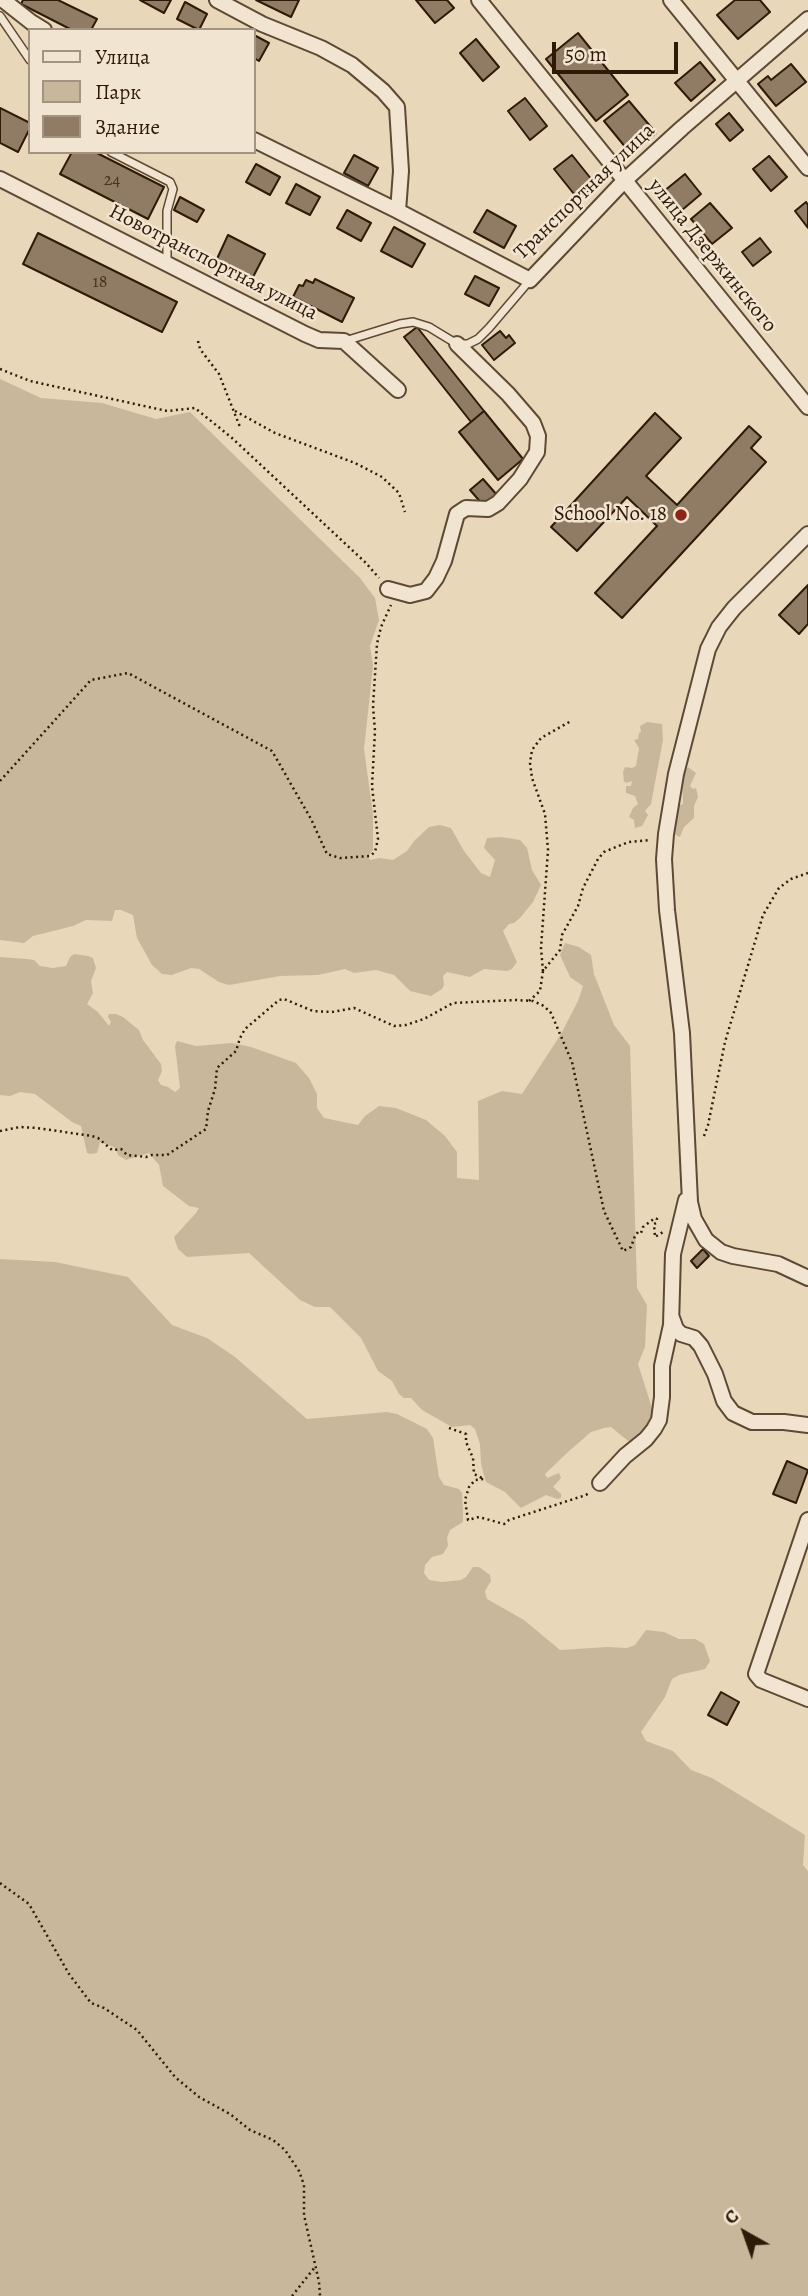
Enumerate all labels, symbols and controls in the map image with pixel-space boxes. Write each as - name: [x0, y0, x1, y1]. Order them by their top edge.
- legend: [28, 28, 256, 154]
- scale bar: [556, 28, 682, 72]
- text: 50 m: [565, 40, 607, 68]
- text: Улица: [95, 43, 150, 71]
- text: Парк: [95, 78, 141, 106]
- text: Здание: [95, 113, 160, 141]
- street label: Транспортная улица: [509, 118, 661, 266]
- house number: 24: [104, 170, 120, 192]
- street label: улица Дзержинского: [642, 174, 782, 338]
- street label: Новотранспортная улица: [104, 199, 322, 327]
- house number: 18: [93, 272, 107, 294]
- place label: School No. 18: [554, 502, 667, 528]
- marker: School No. 18: [673, 507, 689, 523]
- north arrow: [710, 2198, 780, 2268]
- text: С: [719, 2203, 744, 2231]

